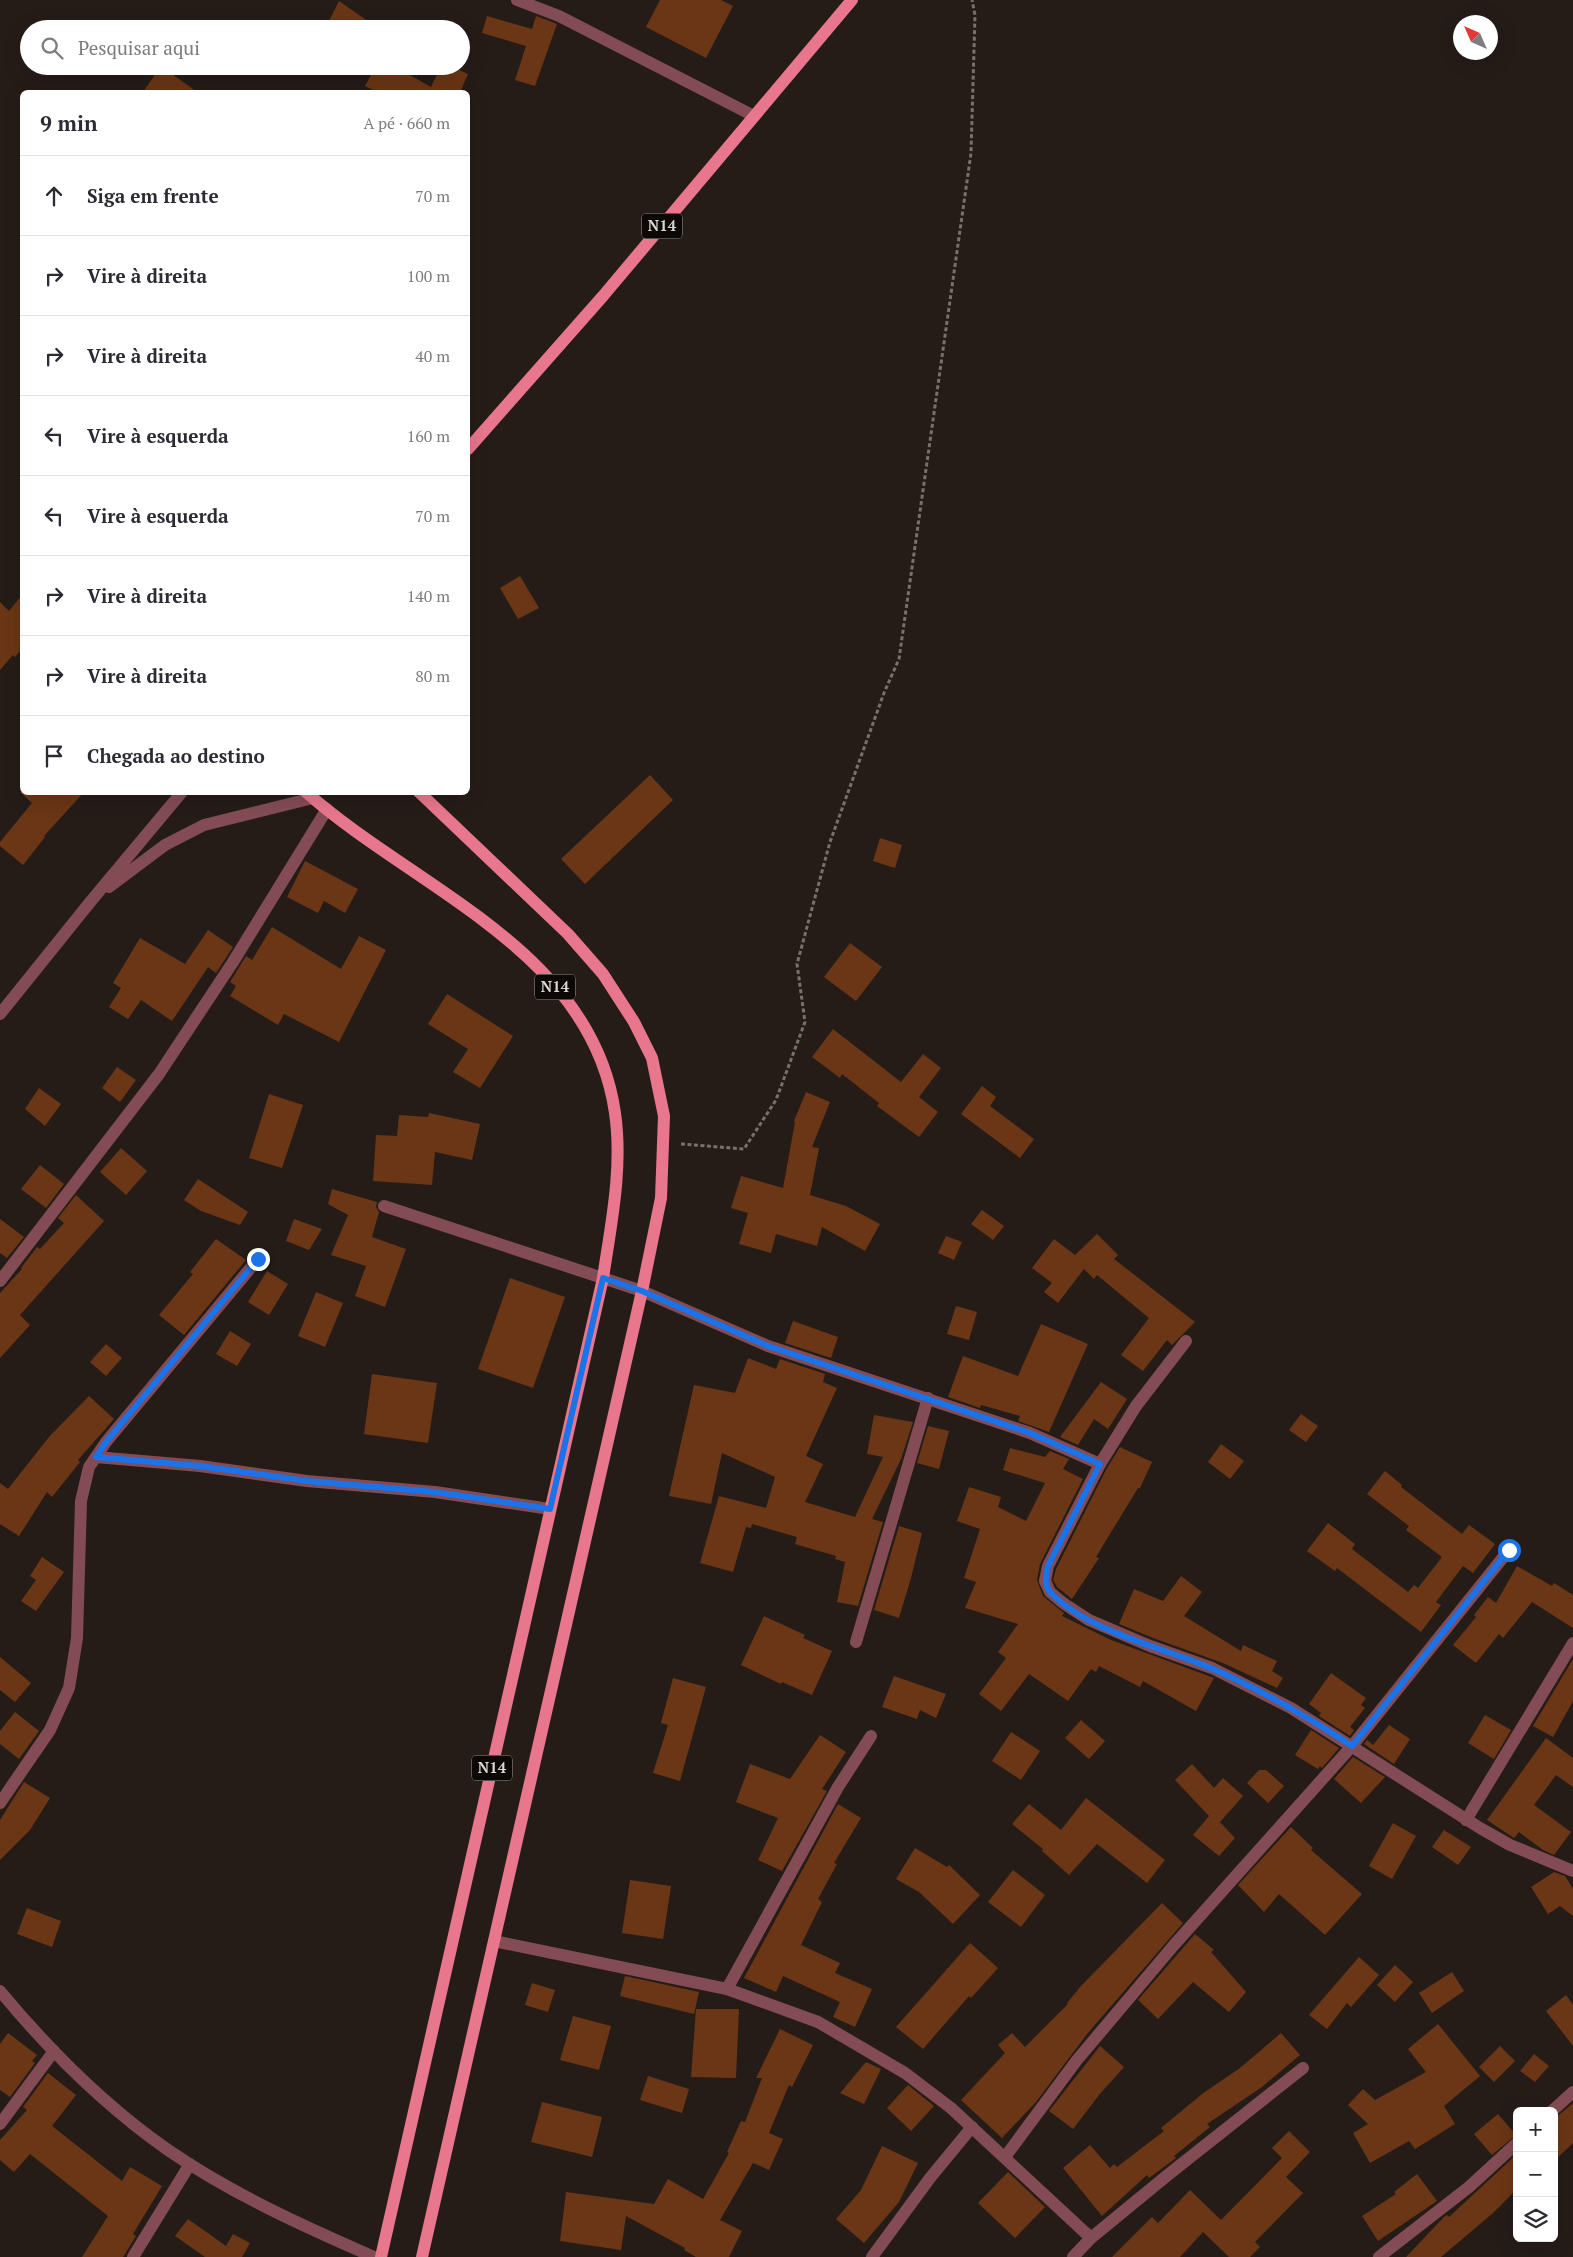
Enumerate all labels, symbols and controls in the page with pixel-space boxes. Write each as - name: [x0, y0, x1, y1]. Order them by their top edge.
- north arrow: [1453, 15, 1498, 60]
- search box: [20, 20, 470, 75]
- icon: search: [38, 34, 66, 62]
- text: Pesquisar aqui: [78, 35, 200, 60]
- text: 9 min: [40, 109, 97, 137]
- text: A pé · 660 m: [363, 112, 450, 134]
- icon: ahead: [40, 182, 68, 210]
- text: Siga em frente: [87, 183, 219, 208]
- text: 70 m: [415, 185, 450, 207]
- road number: N14: [642, 214, 682, 238]
- icon: right: [40, 262, 68, 290]
- text: Vire à direita: [87, 263, 207, 288]
- text: 100 m: [407, 265, 450, 287]
- icon: right: [40, 342, 68, 370]
- text: Vire à direita: [87, 343, 207, 368]
- text: 40 m: [415, 345, 450, 367]
- icon: left: [40, 422, 68, 450]
- text: Vire à esquerda: [87, 423, 229, 448]
- text: 160 m: [407, 425, 450, 447]
- icon: left: [40, 502, 68, 530]
- text: Vire à esquerda: [87, 503, 229, 528]
- text: 70 m: [415, 505, 450, 527]
- icon: right: [40, 582, 68, 610]
- text: Vire à direita: [87, 583, 207, 608]
- text: 140 m: [407, 585, 450, 607]
- icon: right: [40, 662, 68, 690]
- text: Vire à direita: [87, 663, 207, 688]
- text: 80 m: [415, 665, 450, 687]
- icon: arrive: [40, 742, 68, 770]
- text: Chegada ao destino: [87, 743, 265, 768]
- road number: N14: [535, 974, 575, 1000]
- route end: [247, 1248, 270, 1271]
- route start: [1498, 1539, 1521, 1562]
- road number: N14: [472, 1756, 512, 1780]
- map controls: [1513, 2107, 1558, 2242]
- button: +: [1513, 2107, 1558, 2152]
- button: −: [1513, 2152, 1558, 2197]
- button: layers: [1513, 2197, 1558, 2242]

